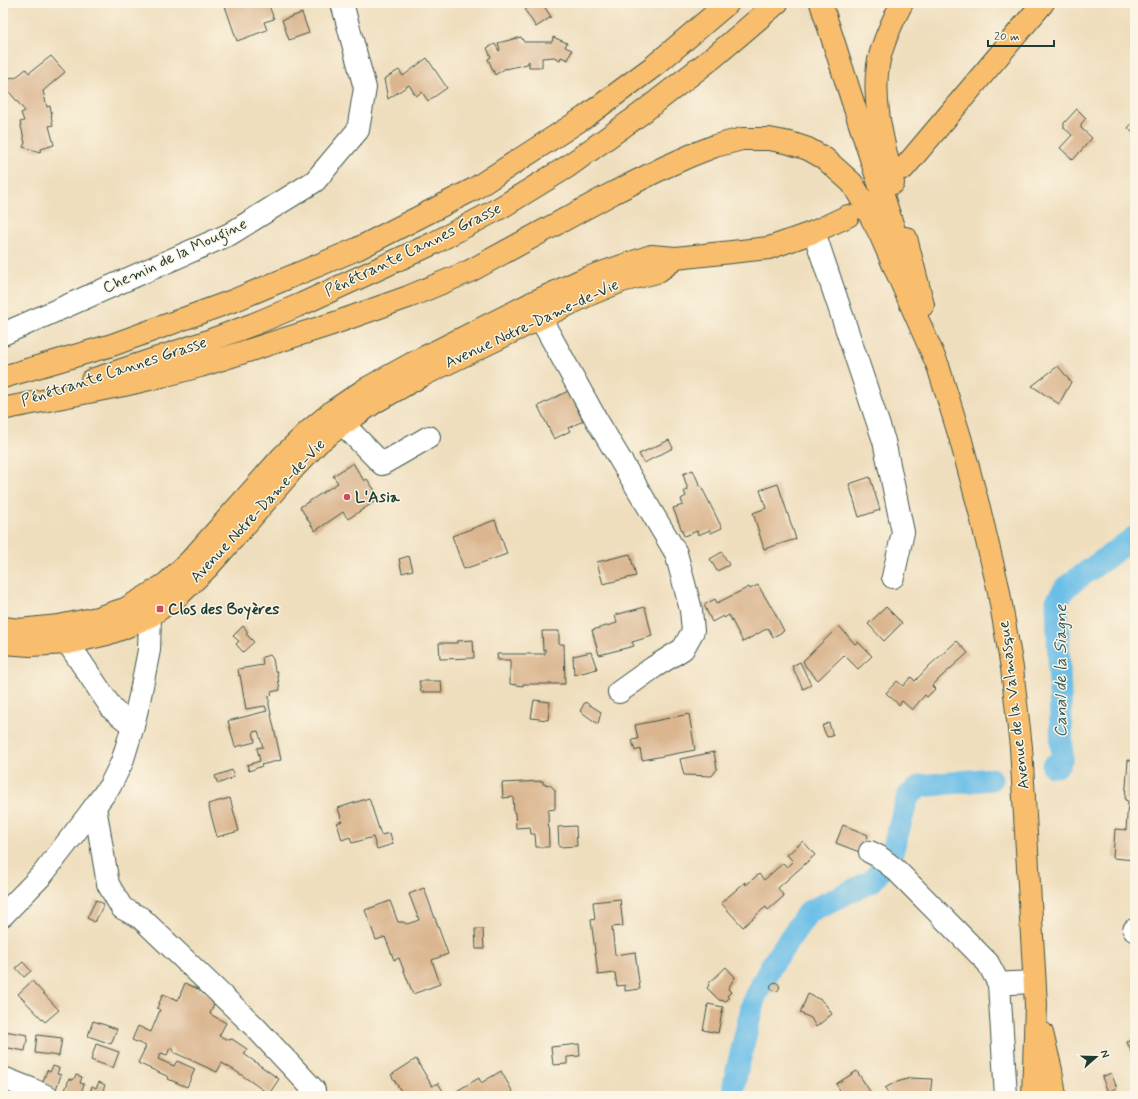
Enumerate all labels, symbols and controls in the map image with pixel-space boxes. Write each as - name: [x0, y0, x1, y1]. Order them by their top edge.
- scale bar: [988, 22, 1054, 48]
- text: 20 m: [994, 29, 1020, 45]
- street label: Pénétrante Cannes Grasse: [321, 198, 505, 302]
- street label: Chemin de la Mougine: [99, 213, 251, 300]
- street label: Avenue Notre-Dame-de-Vie: [442, 274, 622, 374]
- street label: Pénétrante Cannes Grasse: [18, 332, 210, 412]
- street label: Avenue Notre-Dame-de-Vie: [186, 434, 330, 588]
- place label: L'Asia: [355, 487, 400, 508]
- marker: L'Asia: [342, 492, 352, 502]
- place label: Clos des Boyères: [168, 599, 280, 620]
- marker: Clos des Boyères: [155, 604, 165, 614]
- water label: Canal de la Siagne: [1050, 604, 1073, 738]
- street label: Avenue de la Valmasque: [993, 619, 1035, 791]
- north arrow: [1076, 1037, 1116, 1077]
- text: N: [1097, 1048, 1112, 1060]

